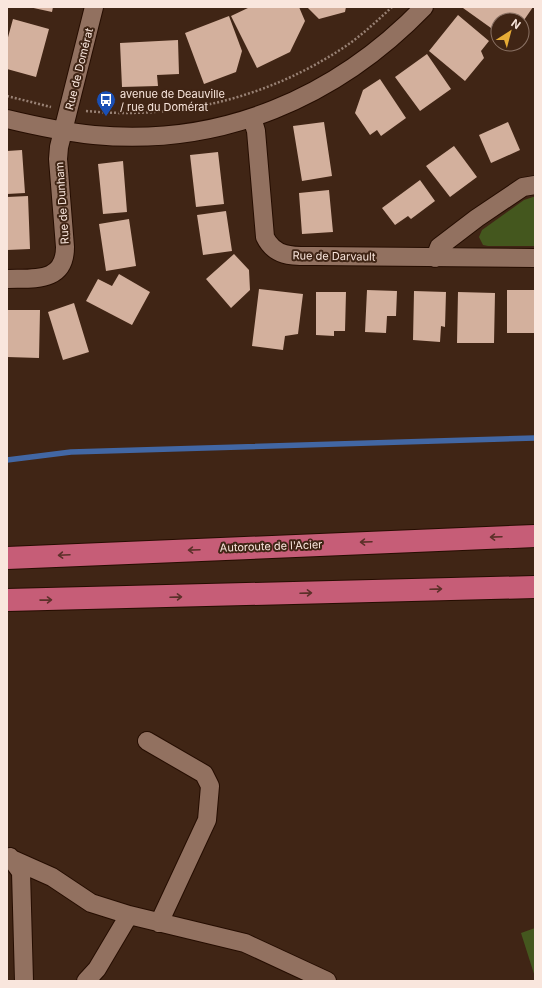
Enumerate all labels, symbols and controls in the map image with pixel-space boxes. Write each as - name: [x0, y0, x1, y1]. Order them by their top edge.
- north arrow: [490, 12, 530, 52]
- text: N: [508, 16, 523, 32]
- street label: Rue de Domérat: [62, 26, 96, 111]
- place label: avenue de Deauville / rue du Domérat: [120, 87, 225, 114]
- bus stop icon: avenue de Deauville / rue du Domérat: [95, 89, 117, 117]
- street label: Rue de Dunham: [52, 161, 72, 245]
- street label: Rue de Darvault: [292, 248, 376, 264]
- one-way arrow: [490, 533, 503, 541]
- street label: Autoroute de l'Acier: [219, 537, 323, 555]
- one-way arrow: [360, 538, 373, 546]
- one-way arrow: [188, 546, 201, 553]
- one-way arrow: [58, 552, 71, 559]
- one-way arrow: [429, 585, 442, 593]
- one-way arrow: [299, 589, 312, 597]
- one-way arrow: [169, 593, 182, 600]
- one-way arrow: [39, 596, 52, 603]

